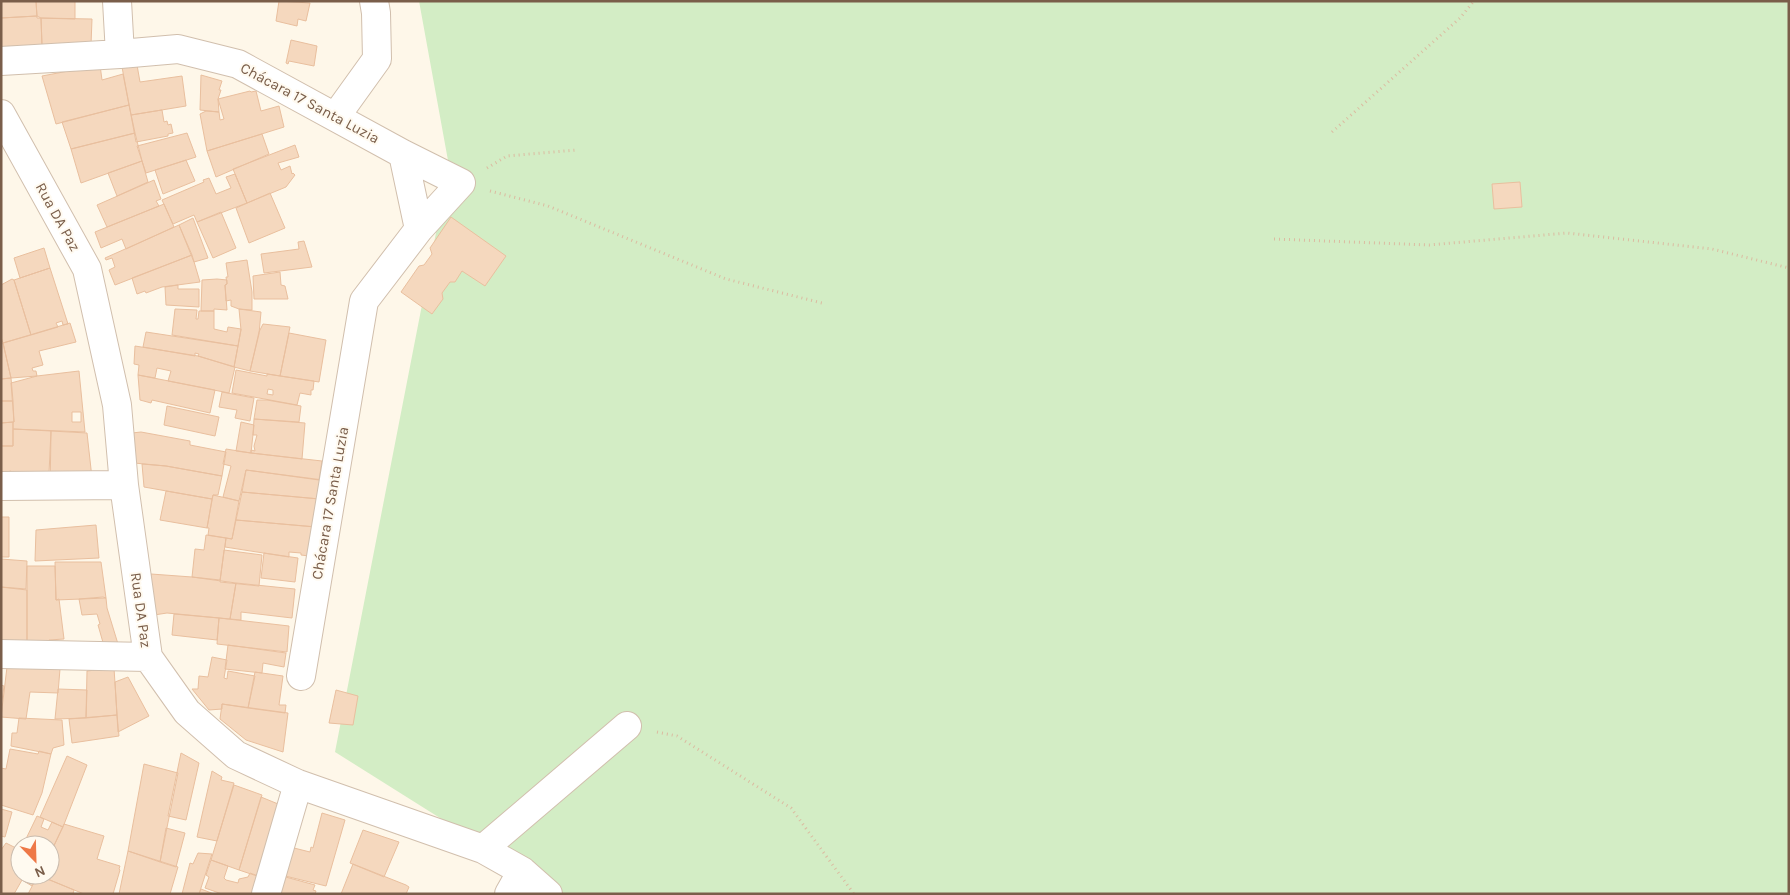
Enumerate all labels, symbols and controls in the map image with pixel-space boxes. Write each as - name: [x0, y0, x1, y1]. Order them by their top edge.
- street label: Chácara 17 Santa Luzia: [237, 59, 383, 147]
- street label: Rua DA Paz: [32, 179, 84, 255]
- street label: Chácara 17 Santa Luzia: [308, 425, 352, 581]
- street label: Rua DA Paz: [127, 571, 155, 649]
- north arrow: [10, 835, 60, 885]
- text: N: [32, 862, 48, 881]

